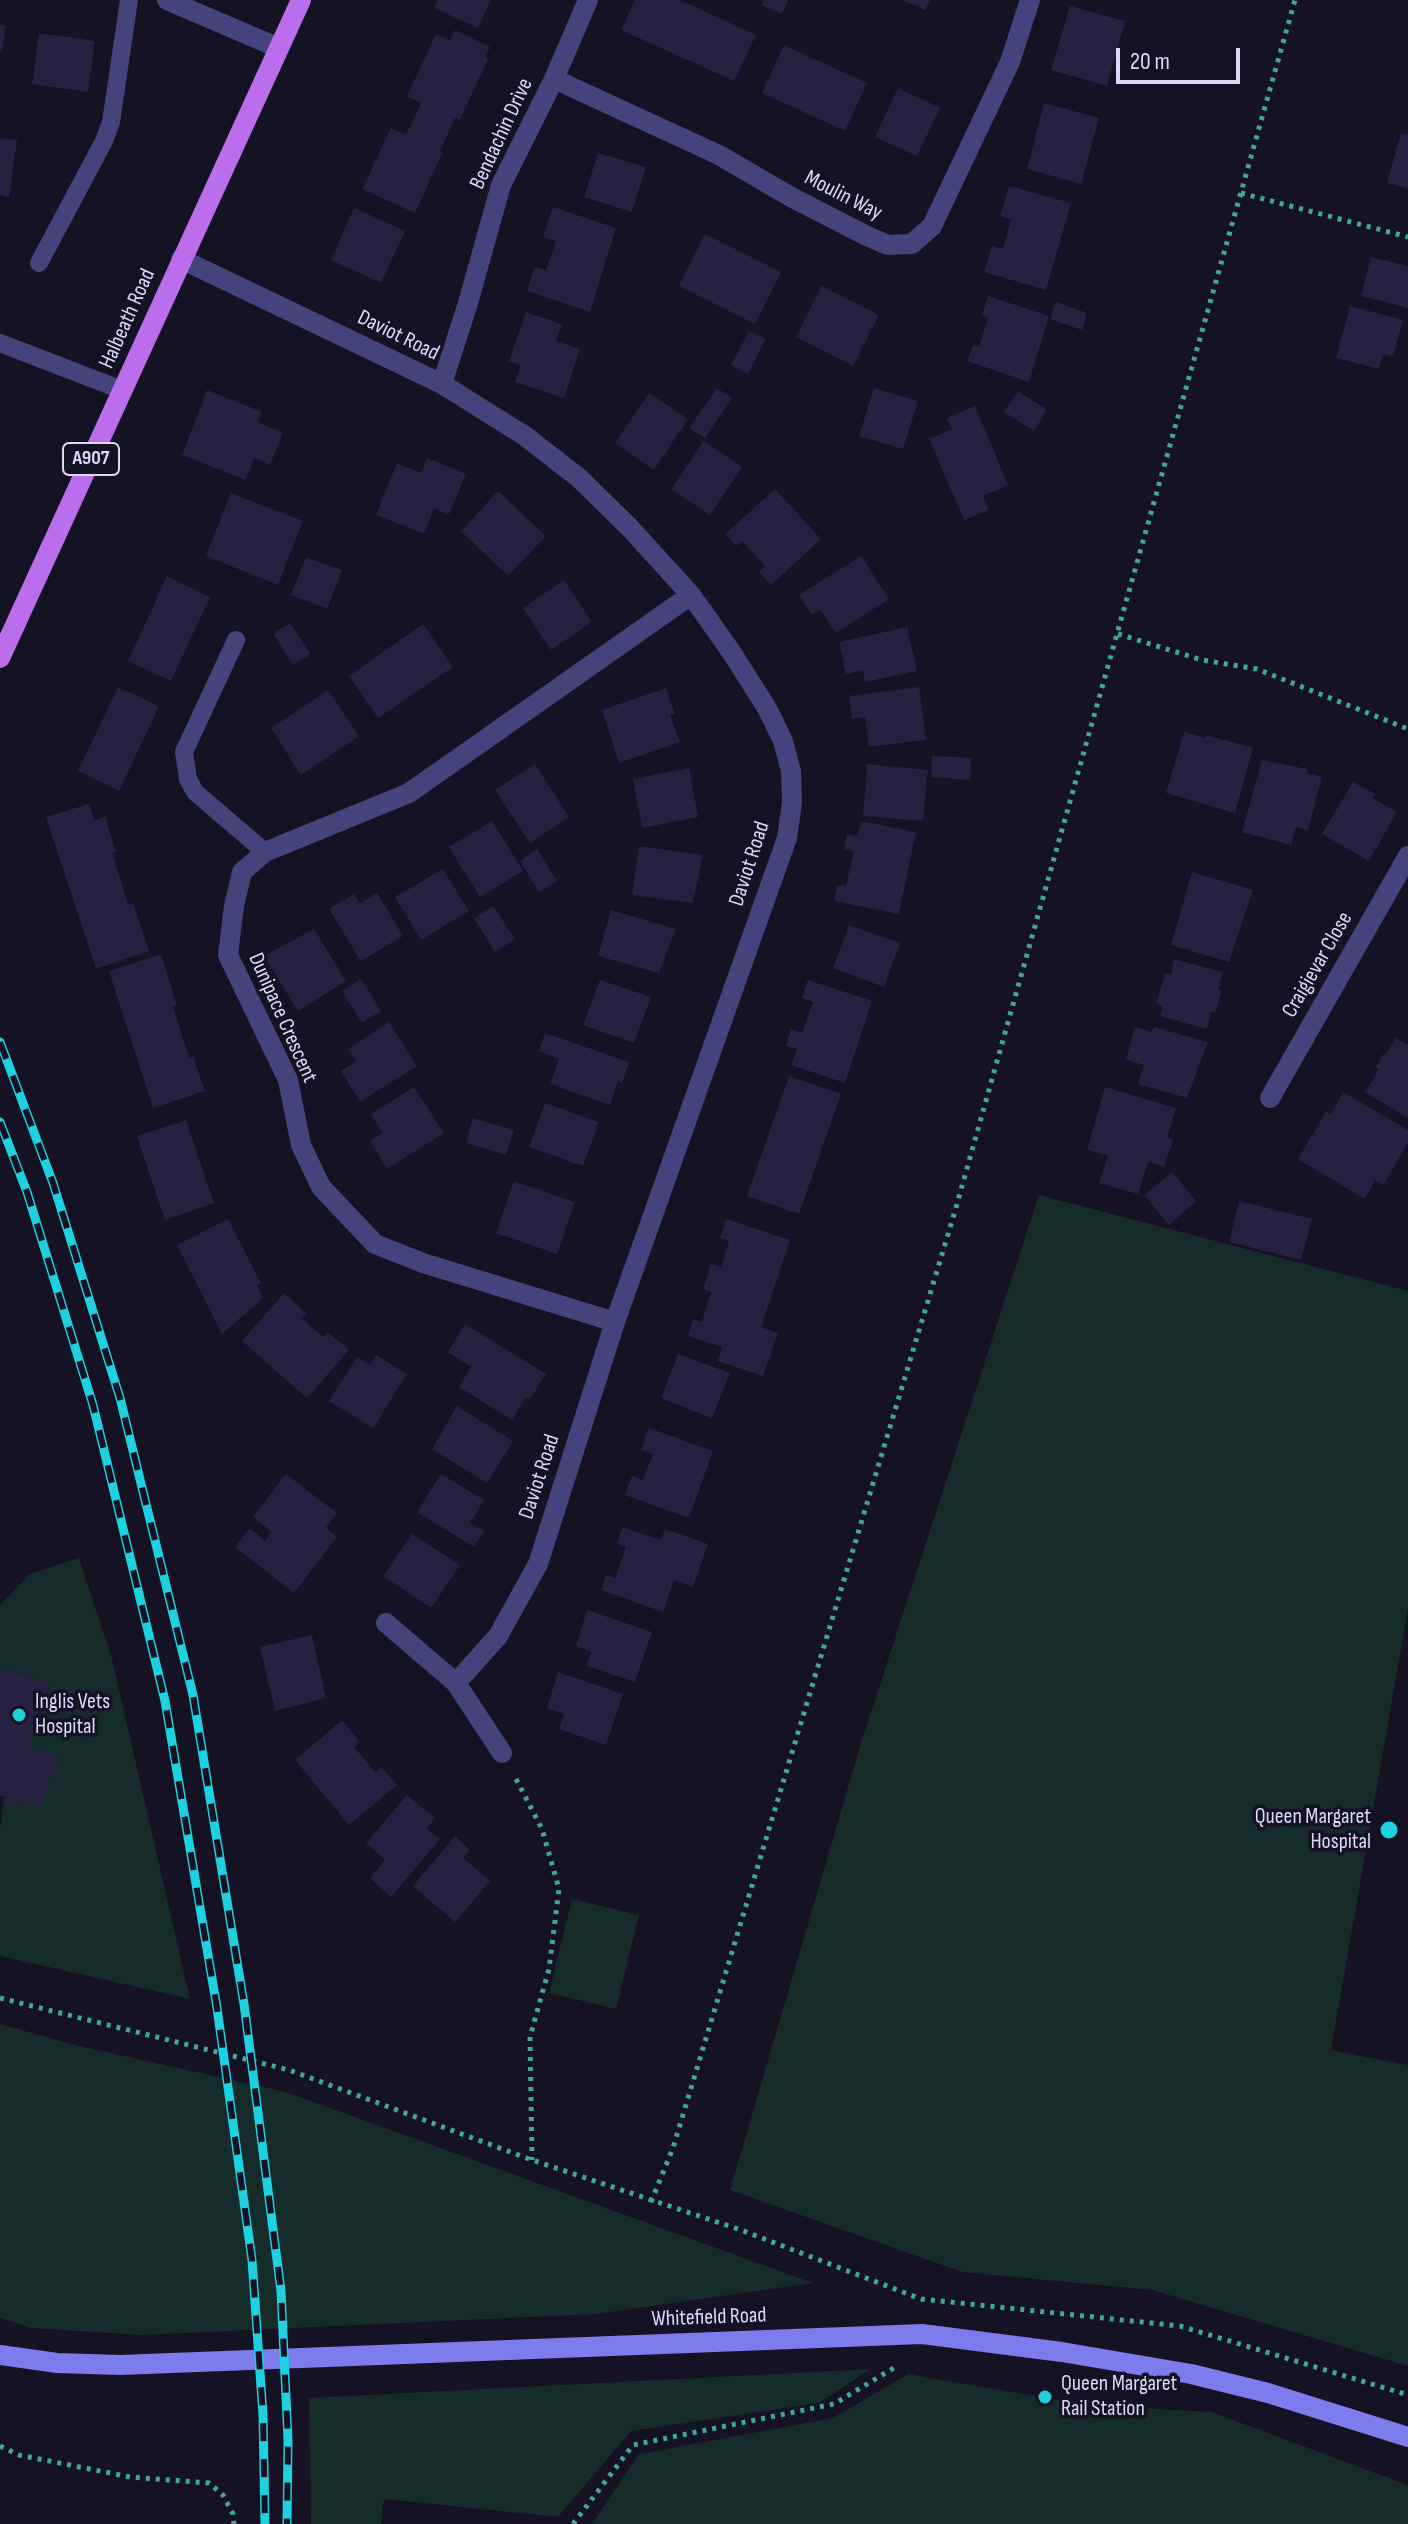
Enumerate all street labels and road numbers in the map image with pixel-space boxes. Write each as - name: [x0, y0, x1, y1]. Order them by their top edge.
- street label: Bendachin Drive: [465, 74, 539, 194]
- street label: Moulin Way: [800, 165, 886, 227]
- street label: Halbeath Road: [94, 265, 162, 373]
- street label: Daviot Road: [353, 305, 443, 367]
- road number: A907: [63, 443, 119, 475]
- street label: Daviot Road: [724, 818, 776, 910]
- street label: Craigievar Close: [1277, 907, 1359, 1023]
- street label: Dunipace Crescent: [242, 949, 322, 1087]
- street label: Daviot Road: [514, 1431, 566, 1523]
- street label: Whitefield Road: [651, 2303, 767, 2333]

